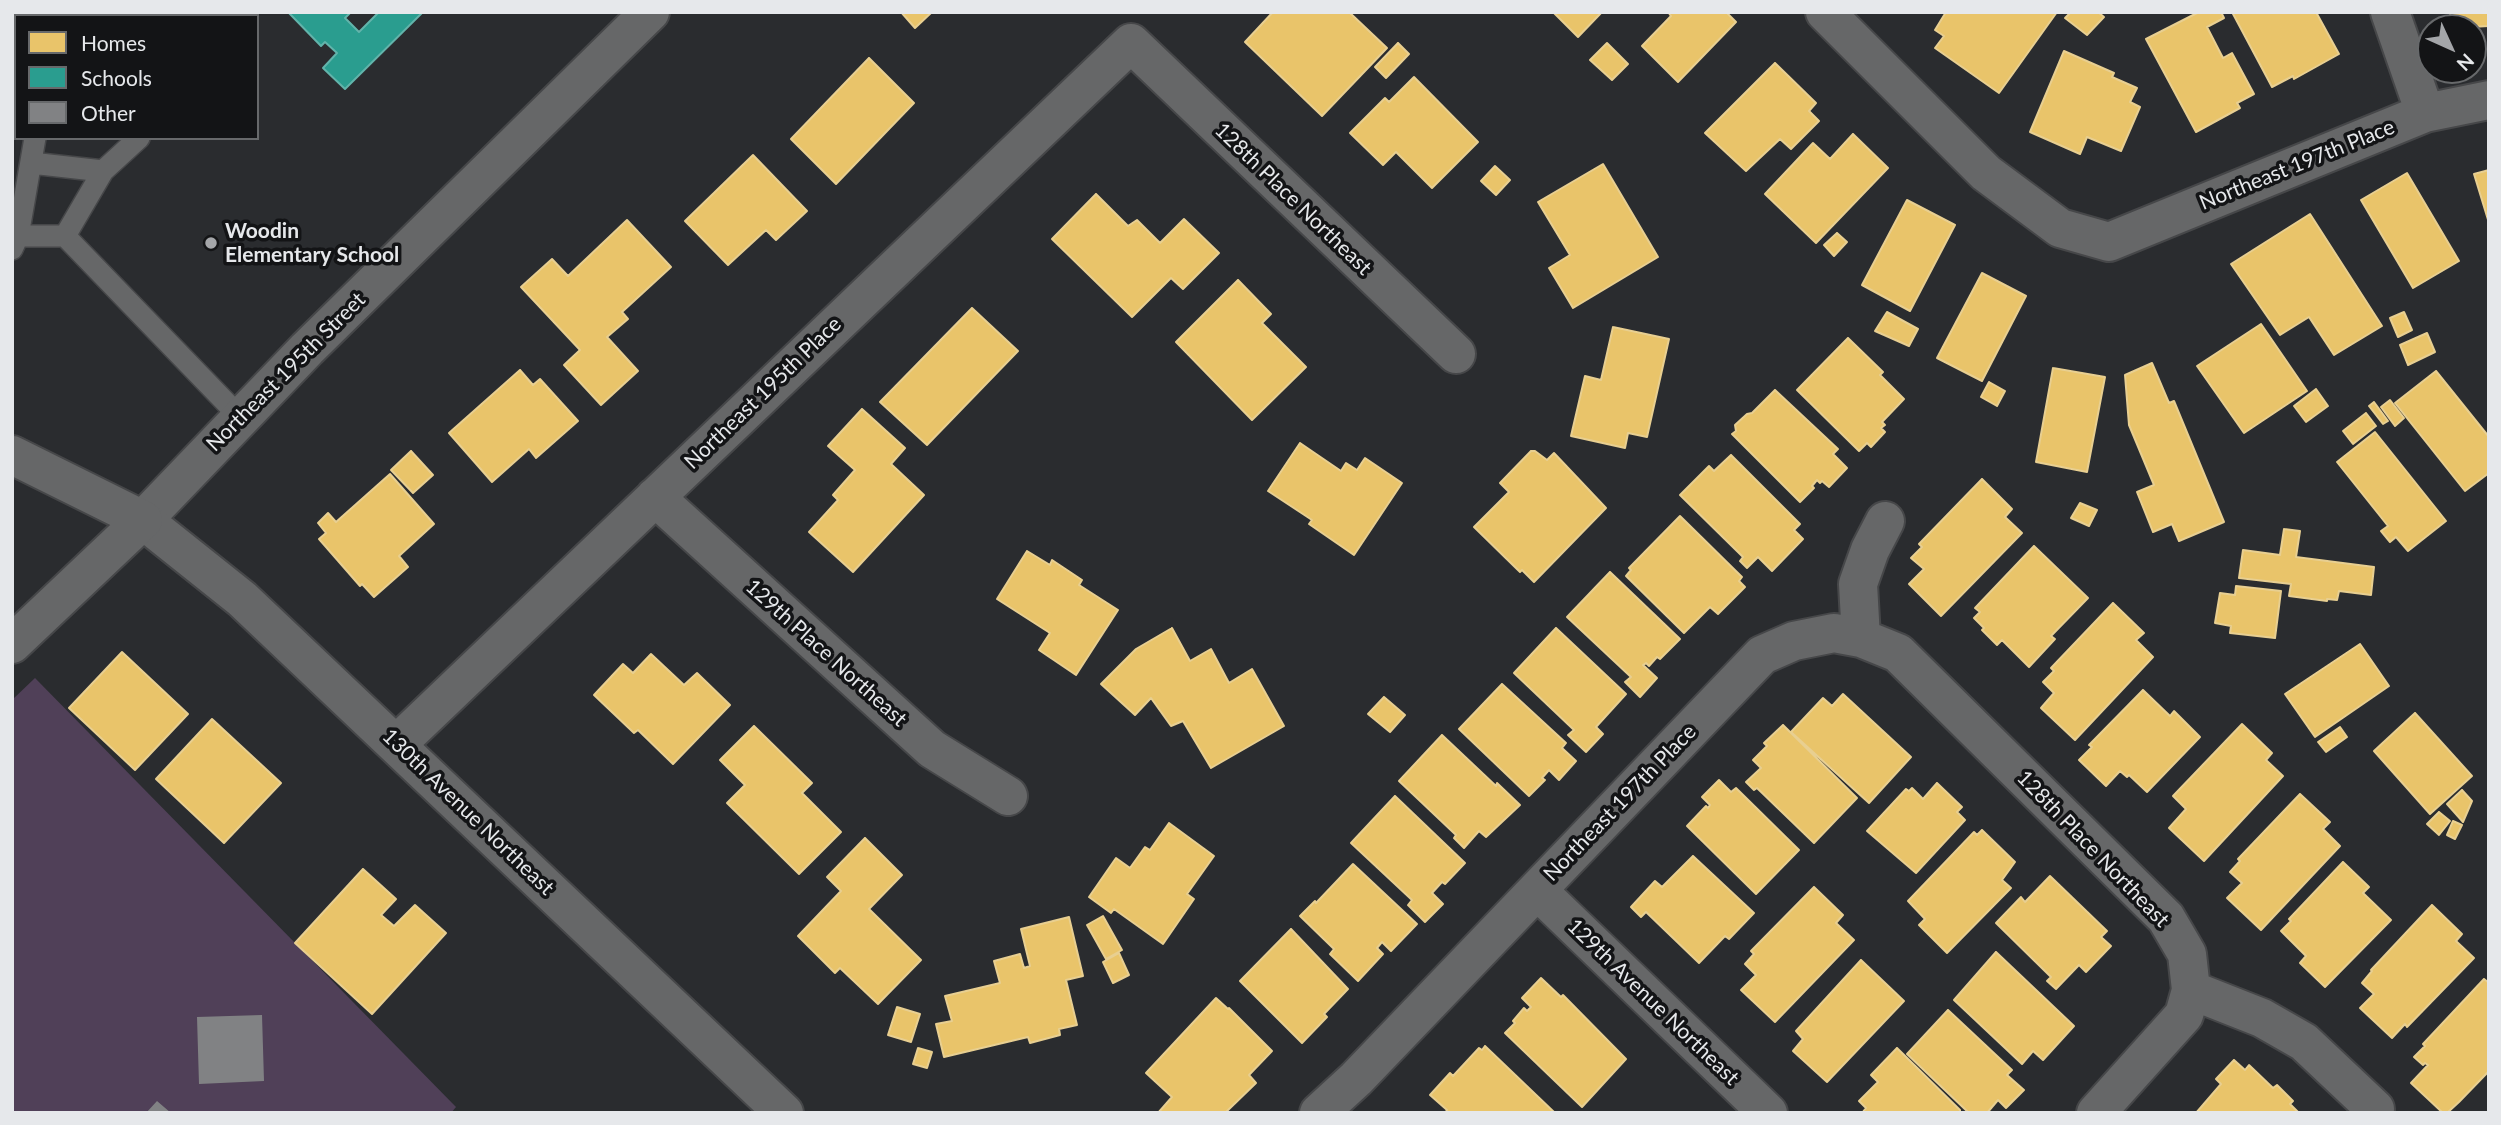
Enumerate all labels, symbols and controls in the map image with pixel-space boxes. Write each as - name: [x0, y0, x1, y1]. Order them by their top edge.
- legend: [14, 14, 259, 140]
- north arrow: [2417, 14, 2487, 84]
- text: Homes: [81, 30, 146, 55]
- text: N: [2452, 49, 2479, 76]
- text: Schools: [81, 65, 152, 90]
- text: Other: [81, 100, 136, 125]
- street label: Northeast 197th Place: [2196, 114, 2398, 216]
- street label: 128th Place Northeast: [1209, 118, 1377, 280]
- place label: Woodin Elementary School: [225, 218, 399, 268]
- marker: Woodin Elementary School: [203, 235, 219, 251]
- street label: Northeast 195th Street: [201, 287, 371, 457]
- street label: Northeast 195th Place: [679, 312, 847, 474]
- street label: 129th Place Northeast: [740, 574, 912, 732]
- street label: Northeast 197th Place: [1539, 719, 1701, 887]
- street label: 130th Avenue Northeast: [377, 723, 559, 901]
- street label: 128th Place Northeast: [2012, 765, 2174, 933]
- street label: 129th Avenue Northeast: [1562, 913, 1744, 1091]

